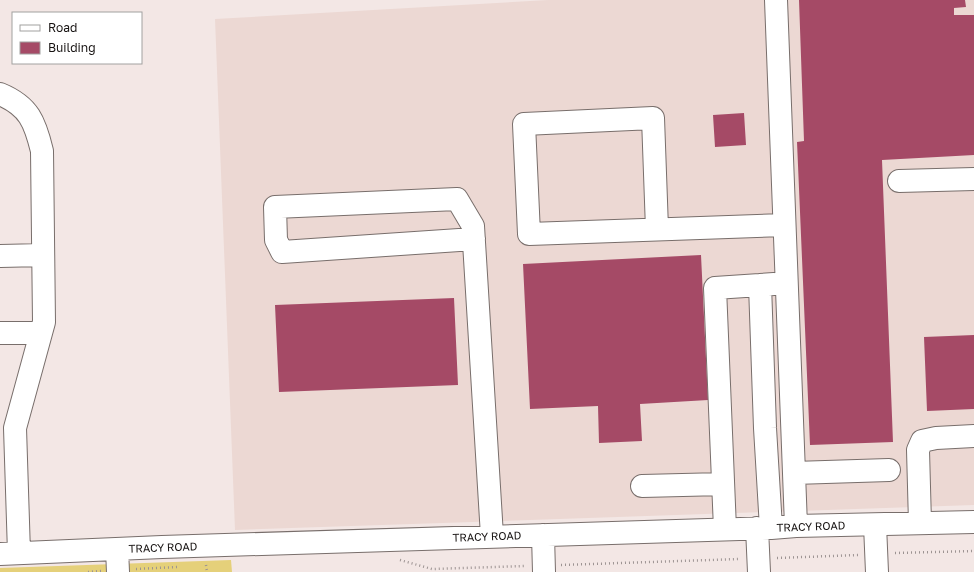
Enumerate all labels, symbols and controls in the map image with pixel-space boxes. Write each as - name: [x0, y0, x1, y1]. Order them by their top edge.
- legend: [12, 12, 142, 64]
- text: Road: [48, 20, 77, 35]
- text: Building: [48, 40, 96, 55]
- street label: TRACY ROAD: [776, 518, 846, 534]
- street label: TRACY ROAD: [452, 528, 522, 544]
- street label: TRACY ROAD: [128, 539, 198, 555]

